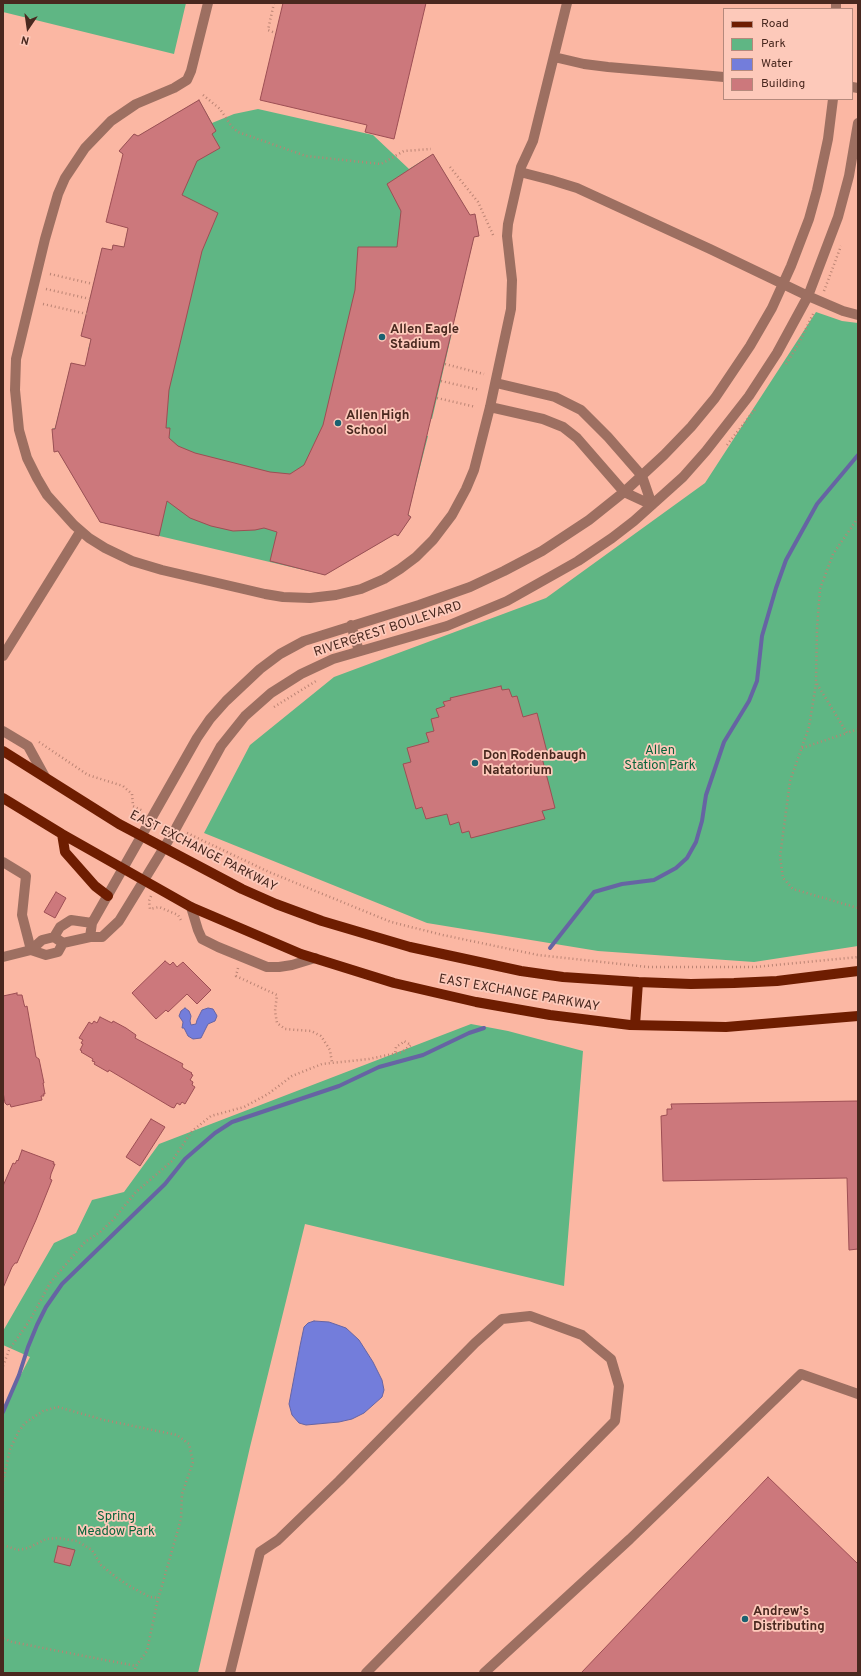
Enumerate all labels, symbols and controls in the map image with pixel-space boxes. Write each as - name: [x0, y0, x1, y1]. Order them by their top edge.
- north arrow: [8, 8, 48, 48]
- legend: [723, 8, 853, 100]
- text: Road: [761, 16, 789, 32]
- text: N: [20, 32, 31, 47]
- text: Park: [761, 36, 786, 52]
- text: Water: [761, 56, 793, 72]
- text: Building: [761, 76, 805, 92]
- place label: Allen Eagle Stadium: [390, 322, 459, 353]
- marker: Allen Eagle Stadium: [377, 332, 387, 342]
- place label: Allen High School: [346, 408, 409, 439]
- marker: Allen High School: [333, 418, 343, 428]
- street label: RIVERCREST BOULEVARD: [312, 599, 464, 661]
- park label: Allen Station Park: [624, 743, 696, 774]
- place label: Don Rodenbaugh Natatorium: [483, 748, 586, 779]
- marker: Don Rodenbaugh Natatorium: [470, 758, 480, 768]
- street label: EAST EXCHANGE PARKWAY: [127, 808, 279, 896]
- street label: EAST EXCHANGE PARKWAY: [437, 972, 601, 1016]
- park label: Spring Meadow Park: [77, 1509, 155, 1540]
- place label: Andrew's Distributing: [753, 1604, 825, 1635]
- marker: Andrew's Distributing: [740, 1614, 750, 1624]

